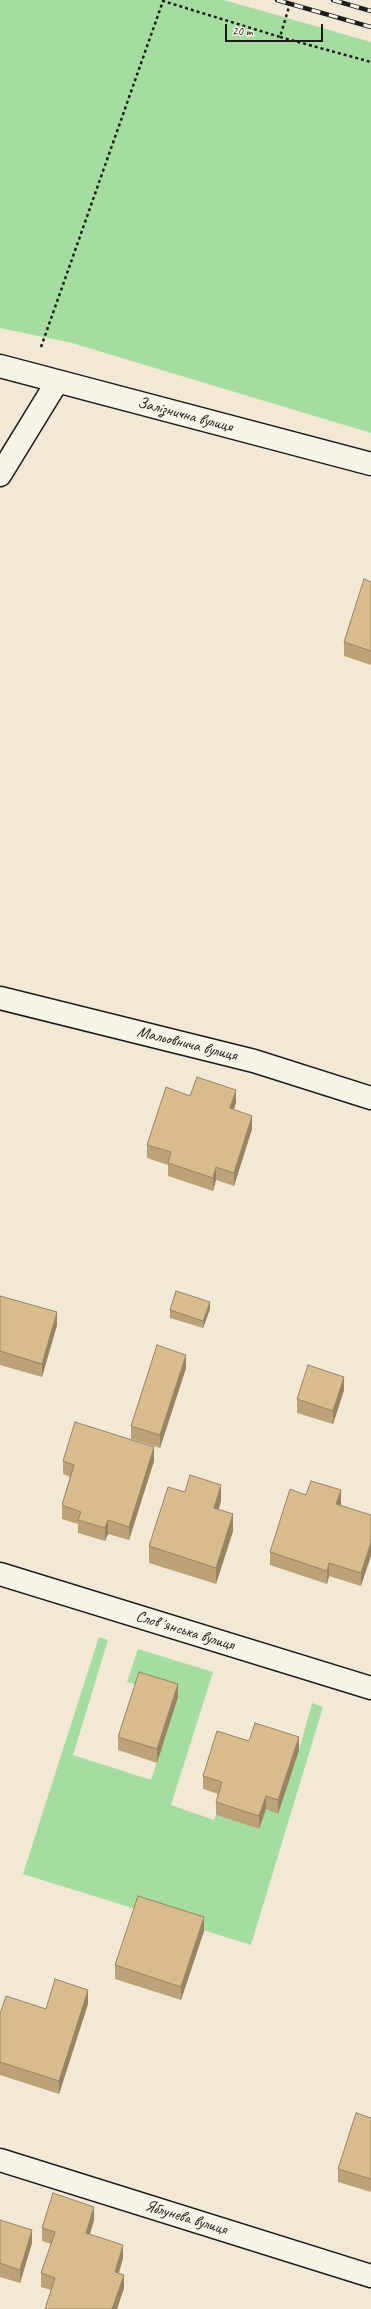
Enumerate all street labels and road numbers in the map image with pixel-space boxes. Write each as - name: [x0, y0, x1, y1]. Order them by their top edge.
- street label: Залізнична вулиця: [135, 393, 235, 437]
- street label: Мальовнича вулиця: [135, 1022, 239, 1066]
- street label: Словʼянська вулиця: [133, 1607, 237, 1655]
- street label: Яблунева вулиця: [143, 2196, 229, 2240]

